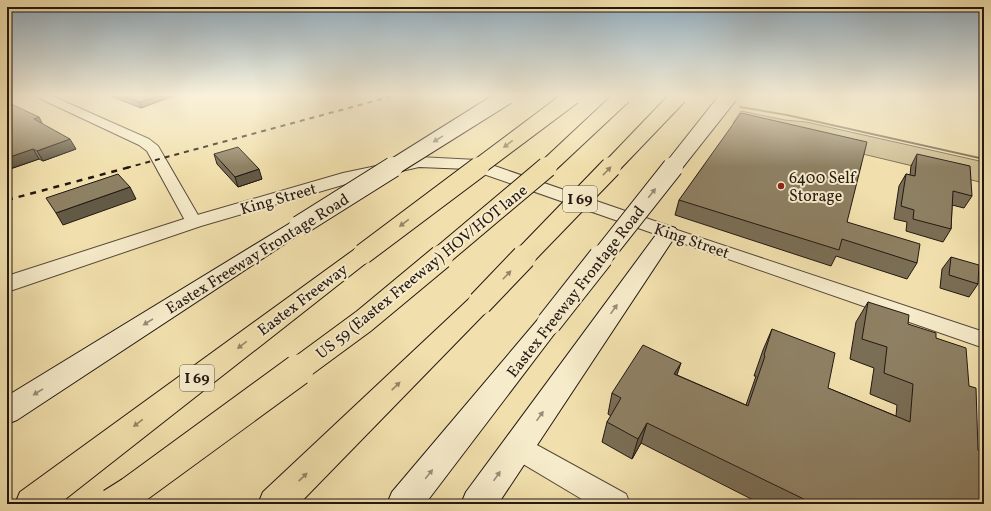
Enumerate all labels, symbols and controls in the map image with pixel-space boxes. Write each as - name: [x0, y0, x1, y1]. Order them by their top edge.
- one-way arrow: [432, 135, 444, 142]
- one-way arrow: [503, 140, 514, 149]
- one-way arrow: [602, 166, 612, 176]
- place label: 6400 Self Storage: [789, 168, 857, 208]
- street label: King Street: [238, 178, 320, 221]
- street label: US 59 (Eastex Freeway) HOV/HOT lane: [312, 180, 533, 365]
- marker: 6400 Self Storage: [776, 181, 786, 191]
- road number: I 69: [563, 186, 597, 212]
- street label: Eastex Freeway Frontage Road: [162, 188, 352, 318]
- one-way arrow: [647, 188, 656, 199]
- street label: Eastex Freeway Frontage Road: [503, 202, 651, 383]
- one-way arrow: [399, 218, 410, 227]
- street label: King Street: [651, 219, 732, 265]
- street label: Eastex Freeway: [253, 259, 351, 339]
- one-way arrow: [502, 270, 512, 280]
- one-way arrow: [610, 304, 618, 314]
- one-way arrow: [143, 318, 153, 326]
- one-way arrow: [237, 340, 247, 348]
- road number: I 69: [180, 365, 214, 391]
- one-way arrow: [391, 381, 401, 391]
- one-way arrow: [32, 388, 44, 395]
- one-way arrow: [536, 410, 544, 421]
- one-way arrow: [133, 419, 144, 427]
- one-way arrow: [424, 468, 433, 479]
- one-way arrow: [493, 470, 501, 481]
- one-way arrow: [298, 472, 308, 482]

